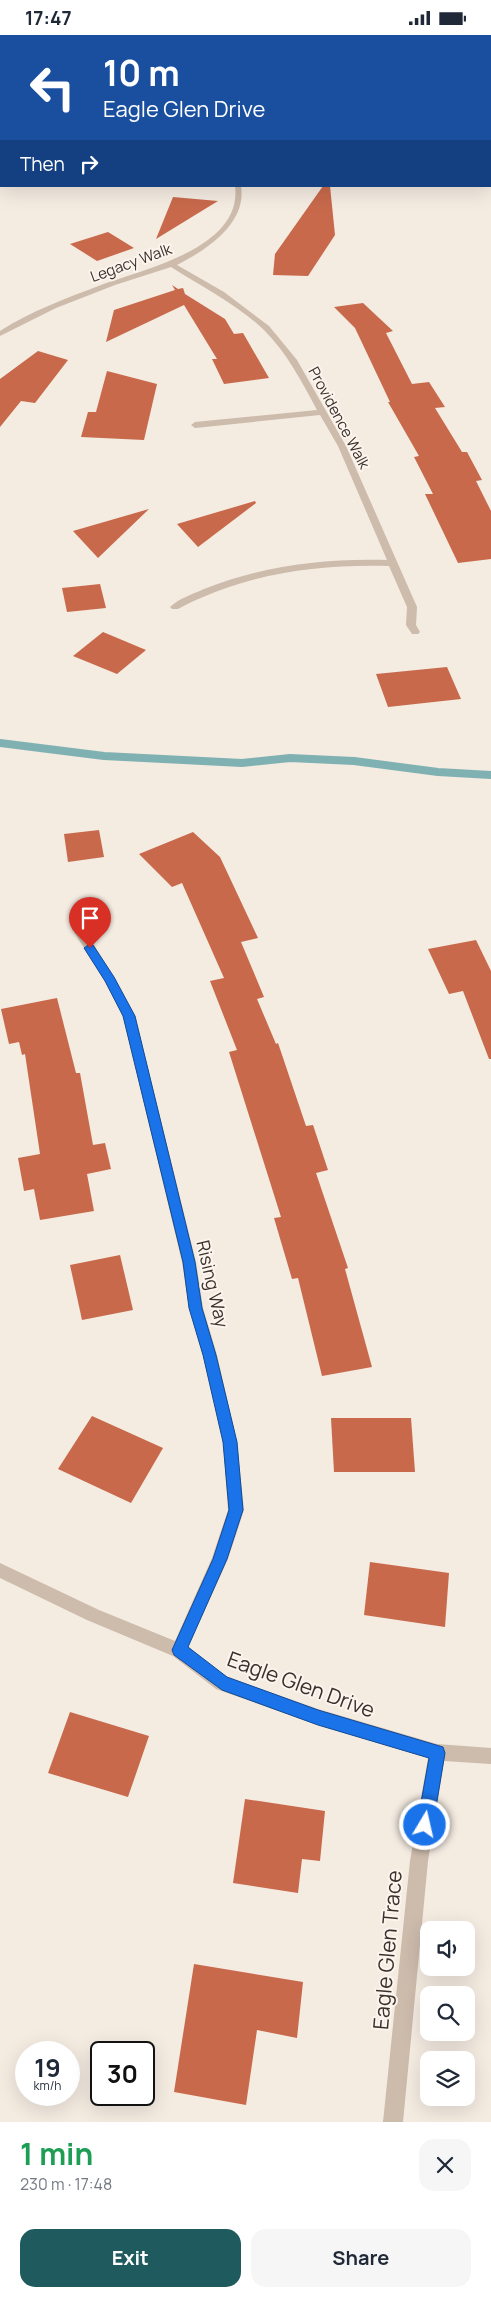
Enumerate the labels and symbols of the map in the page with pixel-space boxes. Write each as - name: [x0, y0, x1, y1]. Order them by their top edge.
- street label: Legacy Walk: [87, 238, 175, 287]
- street label: Providence Walk: [304, 363, 375, 473]
- pin: [69, 897, 111, 948]
- street label: Rising Way: [191, 1238, 235, 1330]
- street label: Eagle Glen Drive: [224, 1644, 379, 1724]
- position arrow: [398, 1798, 450, 1850]
- street label: Eagle Glen Trace: [366, 1869, 408, 2031]
- speed limit sign: 30: [90, 2041, 155, 2106]

